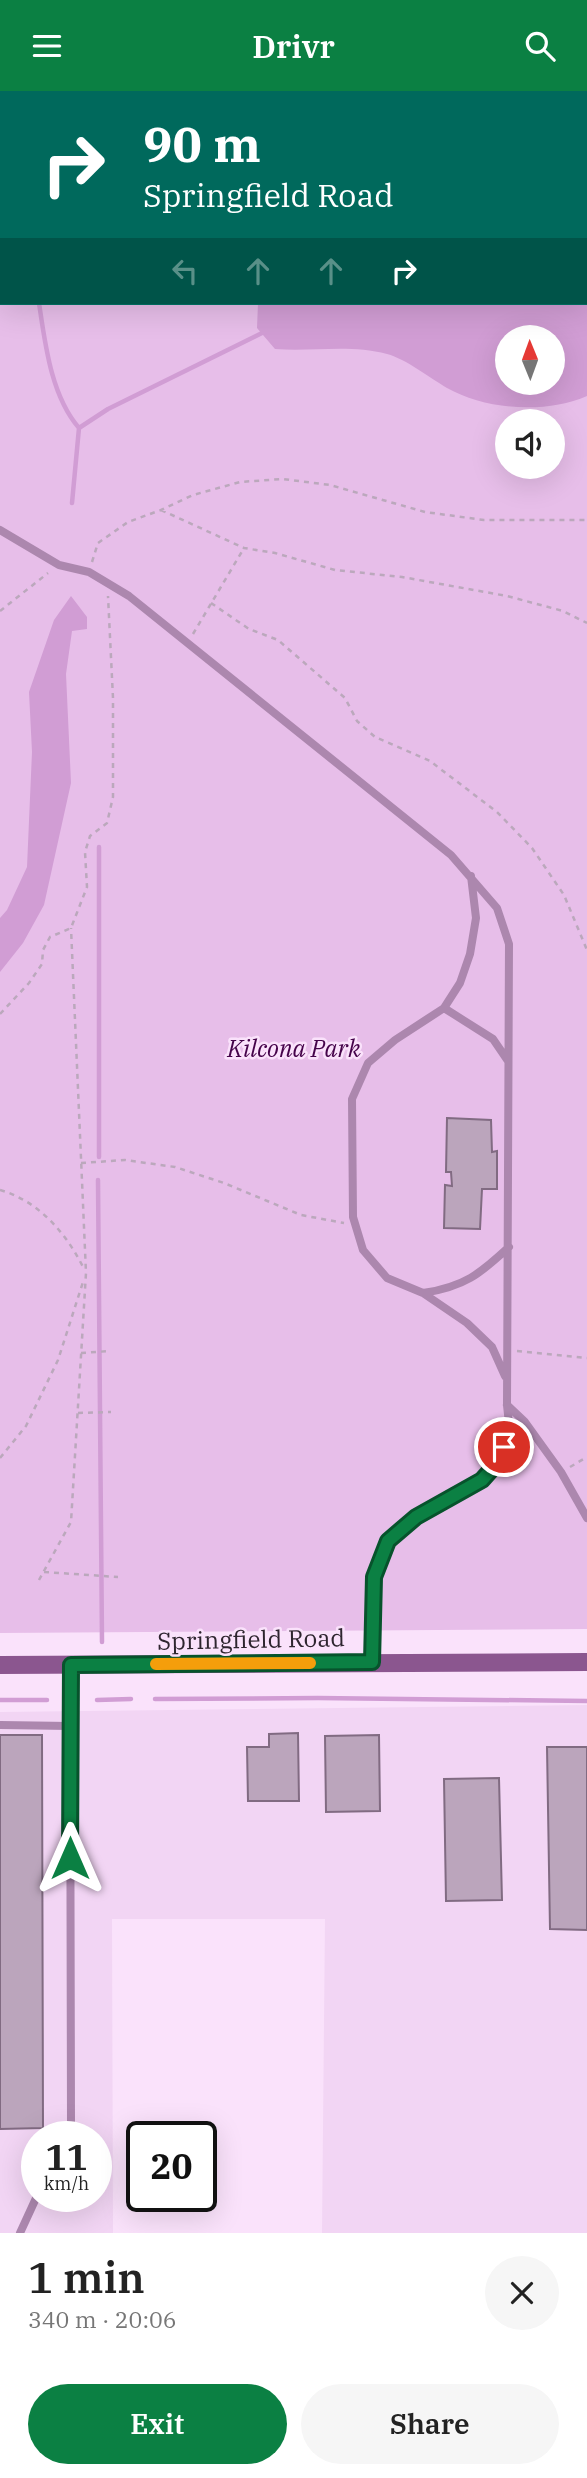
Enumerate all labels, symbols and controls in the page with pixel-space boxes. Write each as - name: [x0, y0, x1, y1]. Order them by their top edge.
- text: Drivr: [252, 25, 335, 67]
- icon: menu: [28, 27, 66, 65]
- icon: search: [521, 27, 559, 65]
- text: 90 m: [143, 112, 261, 175]
- icon: right: [28, 119, 119, 210]
- text: Springfield Road: [143, 174, 394, 216]
- icon: left: [166, 252, 204, 290]
- icon: ahead: [239, 252, 277, 290]
- icon: ahead: [312, 252, 350, 290]
- icon: right: [385, 252, 423, 290]
- north arrow: [495, 325, 565, 395]
- map controls: [495, 325, 565, 479]
- button: sound: [495, 409, 565, 479]
- park label: Kilcona Park: [226, 1032, 361, 1064]
- pin: [474, 1417, 534, 1477]
- icon: arrive: [485, 1428, 523, 1466]
- street label: Springfield Road: [157, 1621, 345, 1657]
- position arrow: [33, 1821, 107, 1895]
- speed limit sign: 20: [126, 2121, 217, 2212]
- text: 11: [45, 2134, 88, 2180]
- text: km/h: [44, 2172, 89, 2195]
- text: 1 min: [28, 2250, 145, 2305]
- button: close: [485, 2256, 559, 2330]
- text: 340 m · 20:06: [28, 2304, 177, 2334]
- button: Exit: [28, 2384, 287, 2464]
- button: Share: [301, 2384, 559, 2464]

